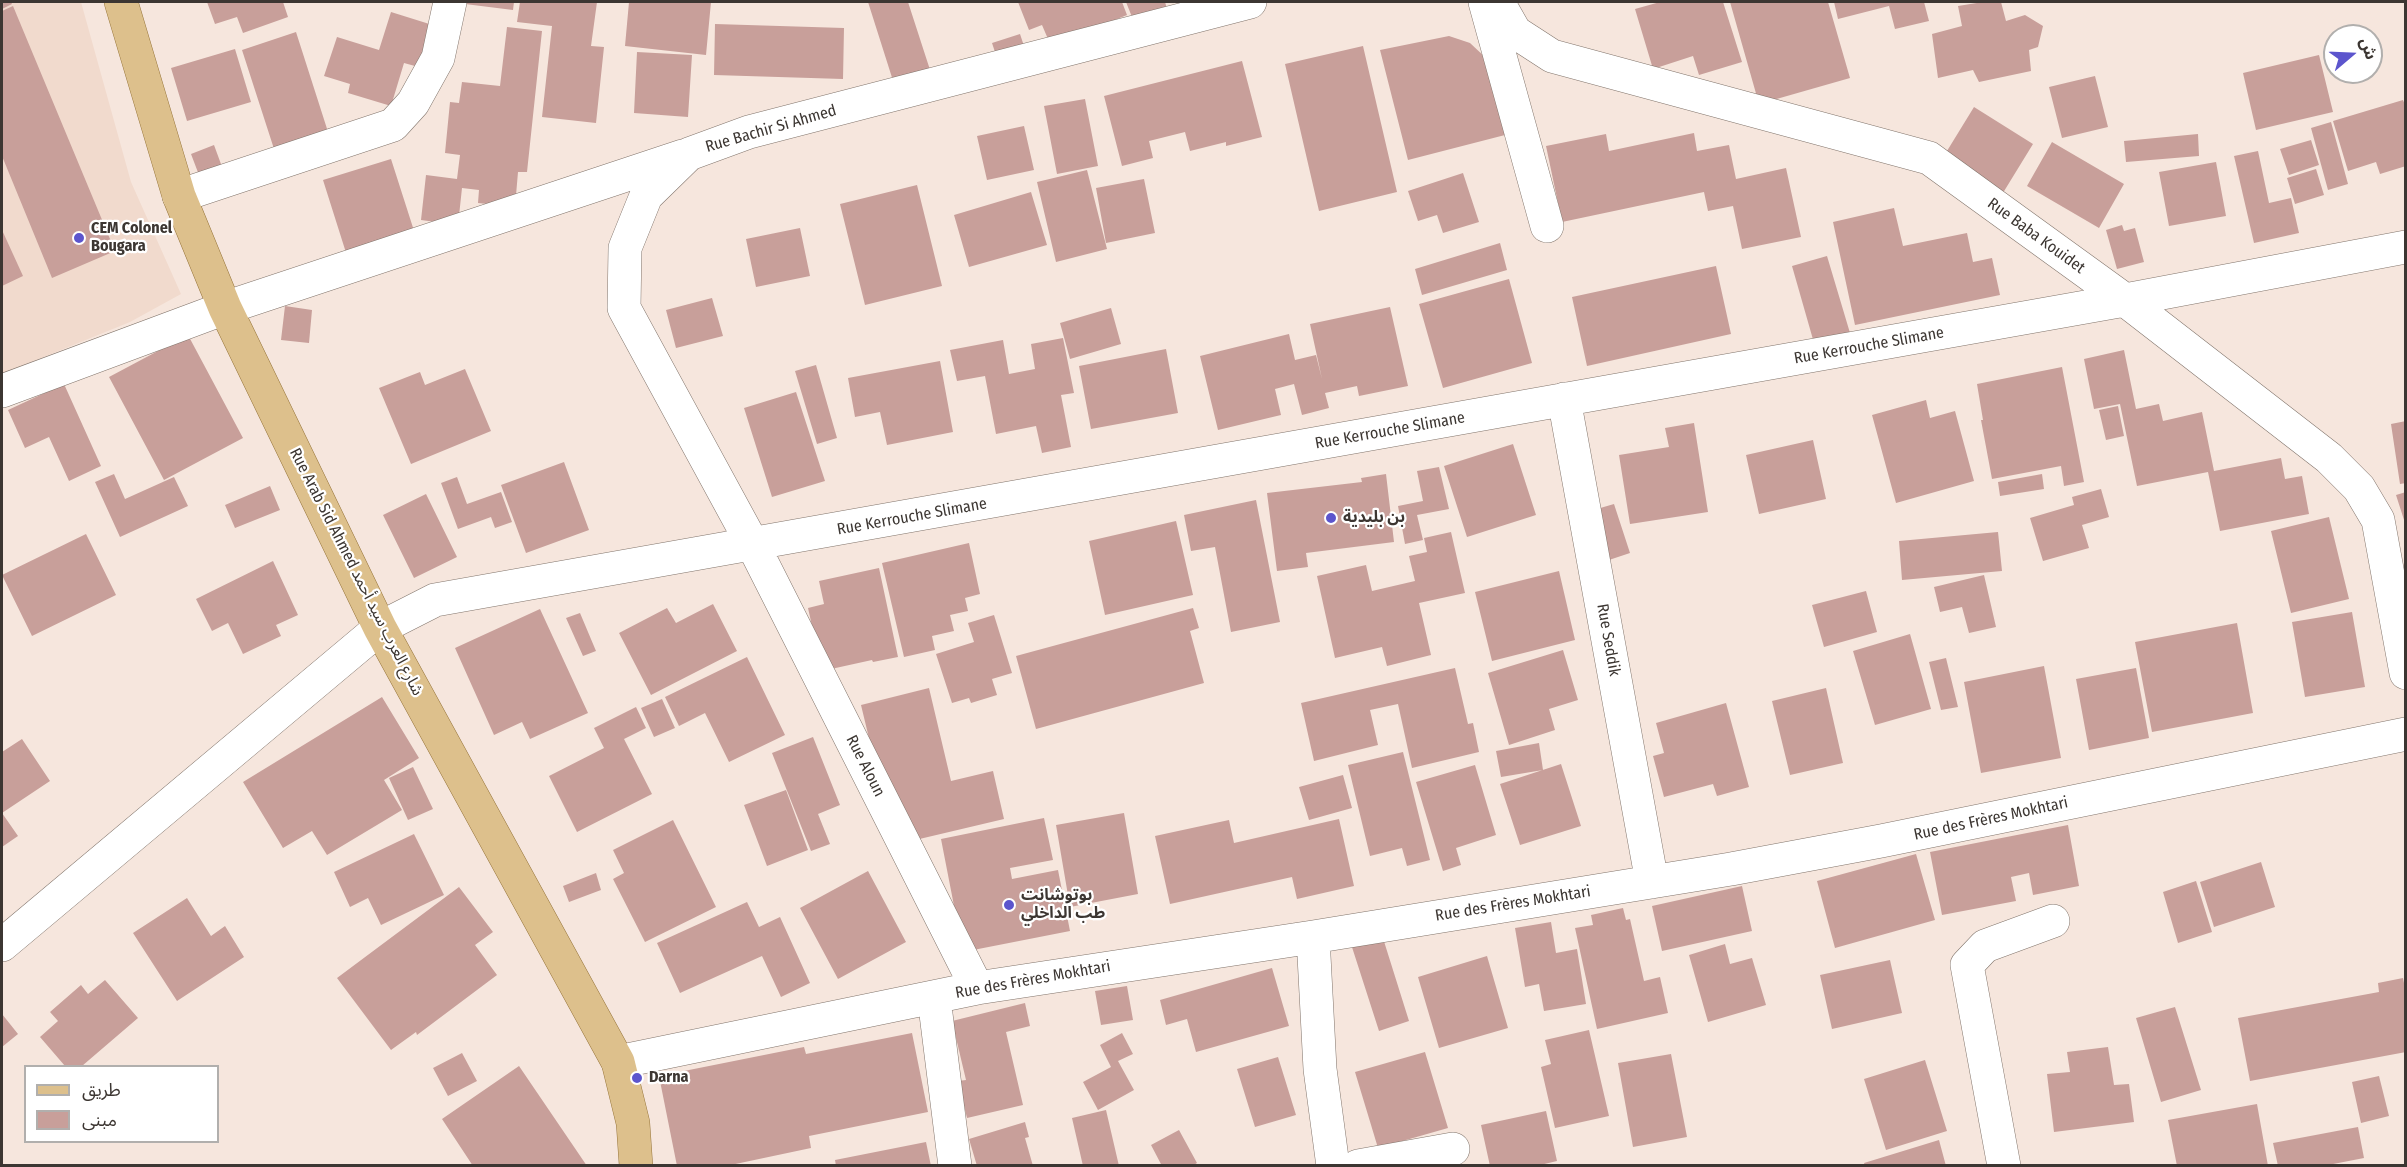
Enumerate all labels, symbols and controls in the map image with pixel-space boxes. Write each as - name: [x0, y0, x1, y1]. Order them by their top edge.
- north arrow: [2323, 24, 2383, 84]
- text: ش: [2356, 35, 2381, 62]
- street label: Rue Bachir Si Ahmed: [703, 101, 839, 157]
- street label: Rue Baba Kouidet: [1983, 194, 2089, 278]
- place label: CEM Colonel Bougara: [91, 219, 172, 257]
- marker: CEM Colonel Bougara: [72, 231, 86, 245]
- street label: Rue Kerrouche Slimane: [1792, 323, 1946, 369]
- street label: Rue Kerrouche Slimane: [1313, 408, 1467, 454]
- street label: Rue Arab Sid Ahmed شارع العرب سيد أحمد: [285, 445, 427, 699]
- street label: Rue Kerrouche Slimane: [835, 494, 989, 540]
- place label: بن بليدية: [1343, 508, 1405, 528]
- marker: بن بليدية: [1324, 511, 1338, 525]
- street label: Rue Seddik: [1592, 602, 1624, 678]
- street label: Rue Aloun: [841, 732, 889, 800]
- street label: Rue des Frères Mokhtari: [1912, 793, 2070, 845]
- street label: Rue des Frères Mokhtari: [1434, 882, 1592, 926]
- place label: بوتوشانت طب الداخلي: [1021, 886, 1105, 924]
- marker: بوتوشانت طب الداخلي: [1002, 898, 1016, 912]
- street label: Rue des Frères Mokhtari: [954, 957, 1112, 1003]
- legend: [24, 1065, 219, 1143]
- place label: Darna: [649, 1068, 689, 1088]
- marker: Darna: [630, 1071, 644, 1085]
- text: طريق: [82, 1079, 121, 1101]
- text: مبنى: [82, 1109, 117, 1131]

